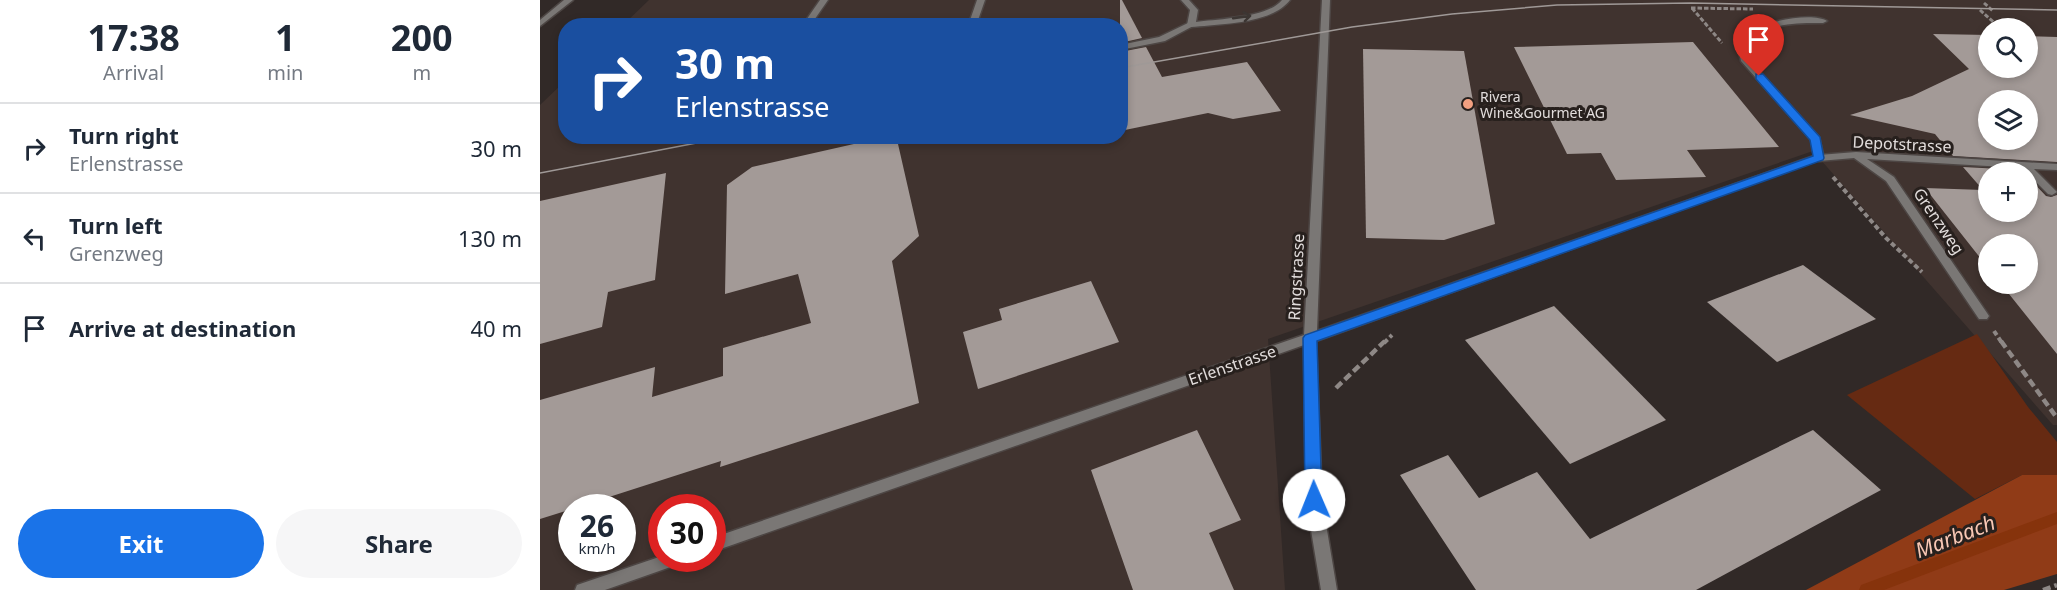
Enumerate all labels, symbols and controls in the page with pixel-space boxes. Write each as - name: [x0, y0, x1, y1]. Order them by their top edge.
- one-way arrow: [1231, 12, 1251, 23]
- text: 17:38: [87, 13, 180, 62]
- text: 1: [275, 13, 296, 62]
- text: 200: [391, 13, 453, 62]
- pin: [1733, 14, 1784, 76]
- map controls: [1978, 18, 2038, 294]
- button: search: [1978, 18, 2038, 78]
- icon: arrive: [1742, 23, 1775, 56]
- text: 30 m: [675, 34, 775, 91]
- icon: right: [576, 42, 654, 120]
- text: Arrival: [103, 59, 164, 86]
- text: min: [267, 59, 303, 86]
- text: m: [412, 59, 431, 86]
- place label: Rivera Wine&Gourmet AG: [1480, 87, 1605, 122]
- text: Erlenstrasse: [675, 88, 830, 125]
- button: layers: [1978, 90, 2038, 150]
- marker: Rivera Wine&Gourmet AG: [1461, 97, 1475, 111]
- text: Turn right: [69, 120, 179, 150]
- street label: Depotstrasse: [1852, 130, 1952, 158]
- icon: right: [18, 132, 51, 165]
- text: 30 m: [471, 133, 522, 163]
- text: Erlenstrasse: [69, 150, 184, 177]
- button: +: [1978, 162, 2038, 222]
- street label: Grenzweg: [1909, 183, 1969, 259]
- text: Turn left: [69, 210, 163, 240]
- icon: left: [18, 222, 51, 255]
- text: 130 m: [458, 223, 522, 253]
- street label: Ringstrasse: [1283, 233, 1309, 321]
- button: −: [1978, 234, 2038, 294]
- text: Grenzweg: [69, 240, 164, 267]
- icon: arrive: [18, 312, 51, 345]
- text: Arrive at destination: [69, 313, 296, 343]
- text: 40 m: [471, 313, 522, 343]
- street label: Erlenstrasse: [1185, 340, 1279, 390]
- position arrow: [1282, 468, 1346, 532]
- speed limit sign: 30: [648, 494, 726, 572]
- text: 26: [580, 505, 614, 546]
- water label: Marbach: [1911, 508, 1999, 564]
- button: Exit: [18, 509, 264, 578]
- button: Share: [276, 509, 522, 578]
- text: km/h: [579, 538, 615, 558]

